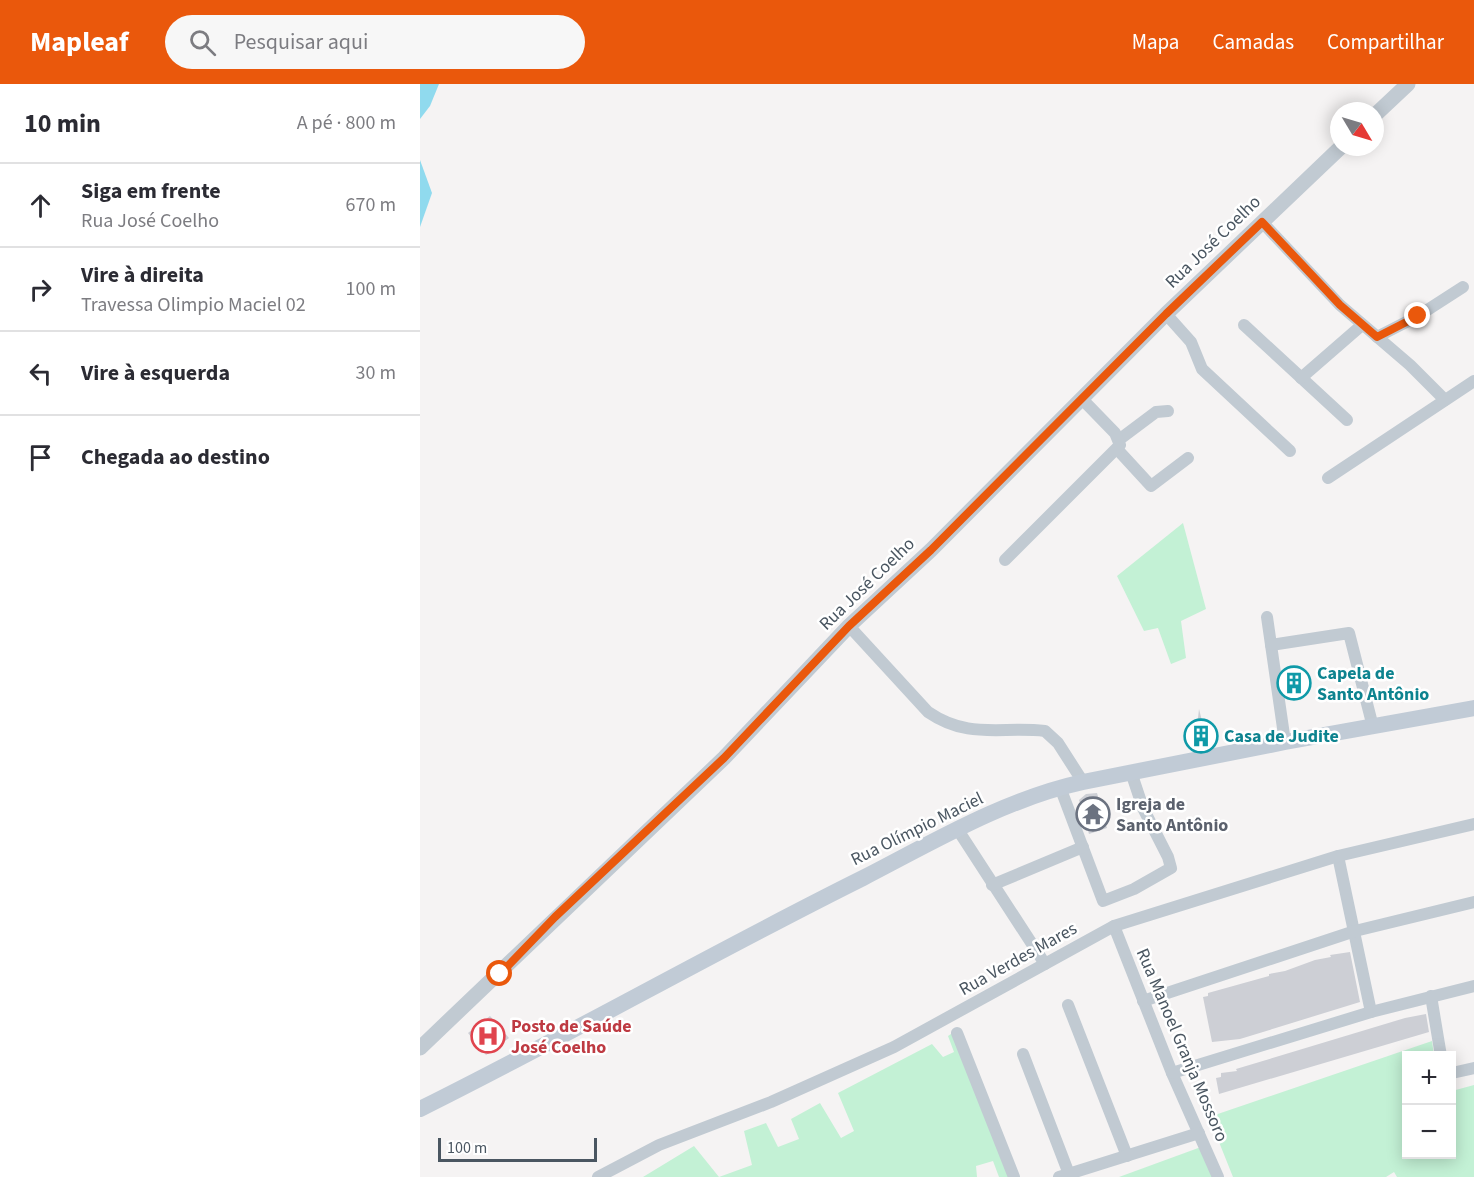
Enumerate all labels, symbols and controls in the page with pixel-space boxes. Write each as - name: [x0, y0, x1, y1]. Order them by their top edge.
- search box: [165, 15, 585, 69]
- text: Mapleaf: [30, 22, 129, 62]
- icon: search: [186, 26, 219, 59]
- text: Pesquisar aqui: [234, 26, 368, 58]
- text: Mapa: [1132, 27, 1179, 57]
- text: Camadas: [1212, 27, 1294, 57]
- text: Compartilhar: [1327, 27, 1444, 57]
- north arrow: [1330, 102, 1384, 156]
- text: 10 min: [24, 105, 101, 142]
- text: A pé · 800 m: [297, 109, 396, 137]
- text: Siga em frente: [81, 175, 221, 207]
- icon: ahead: [24, 189, 57, 222]
- street label: Rua José Coelho: [1160, 190, 1266, 294]
- text: 670 m: [346, 191, 396, 219]
- text: Rua José Coelho: [81, 207, 219, 235]
- text: Vire à direita: [81, 259, 204, 291]
- icon: right: [24, 273, 57, 306]
- text: 100 m: [346, 275, 396, 303]
- text: Travessa Olimpio Maciel 02: [81, 291, 306, 319]
- route end: [1404, 302, 1430, 328]
- icon: left: [24, 357, 57, 390]
- text: Vire à esquerda: [81, 357, 230, 389]
- text: 30 m: [356, 359, 396, 387]
- icon: arrive: [24, 441, 57, 474]
- text: Chegada ao destino: [81, 441, 270, 473]
- street label: Rua José Coelho: [814, 532, 920, 636]
- place label: Capela de Santo Antônio: [1317, 661, 1429, 707]
- building icon: Capela de Santo Antônio: [1276, 665, 1312, 701]
- building icon: Casa de Judite: [1183, 718, 1219, 754]
- place label: Casa de Judite: [1224, 724, 1339, 749]
- street label: Rua Olímpio Maciel: [846, 786, 988, 872]
- place label: Igreja de Santo Antônio: [1116, 792, 1228, 838]
- temple icon: Igreja de Santo Antônio: [1075, 796, 1111, 832]
- street label: Rua Verdes Mares: [954, 916, 1082, 1002]
- street label: Rua Manoel Granja Mossoro: [1130, 944, 1234, 1146]
- route start: [486, 960, 512, 986]
- place label: Posto de Saúde José Coelho: [511, 1014, 632, 1060]
- hospital icon: Posto de Saúde José Coelho: [470, 1018, 506, 1054]
- map controls: [1402, 1051, 1456, 1159]
- button: +: [1402, 1051, 1456, 1105]
- button: −: [1402, 1105, 1456, 1159]
- scale bar: [438, 1135, 597, 1162]
- text: 100 m: [447, 1137, 487, 1159]

